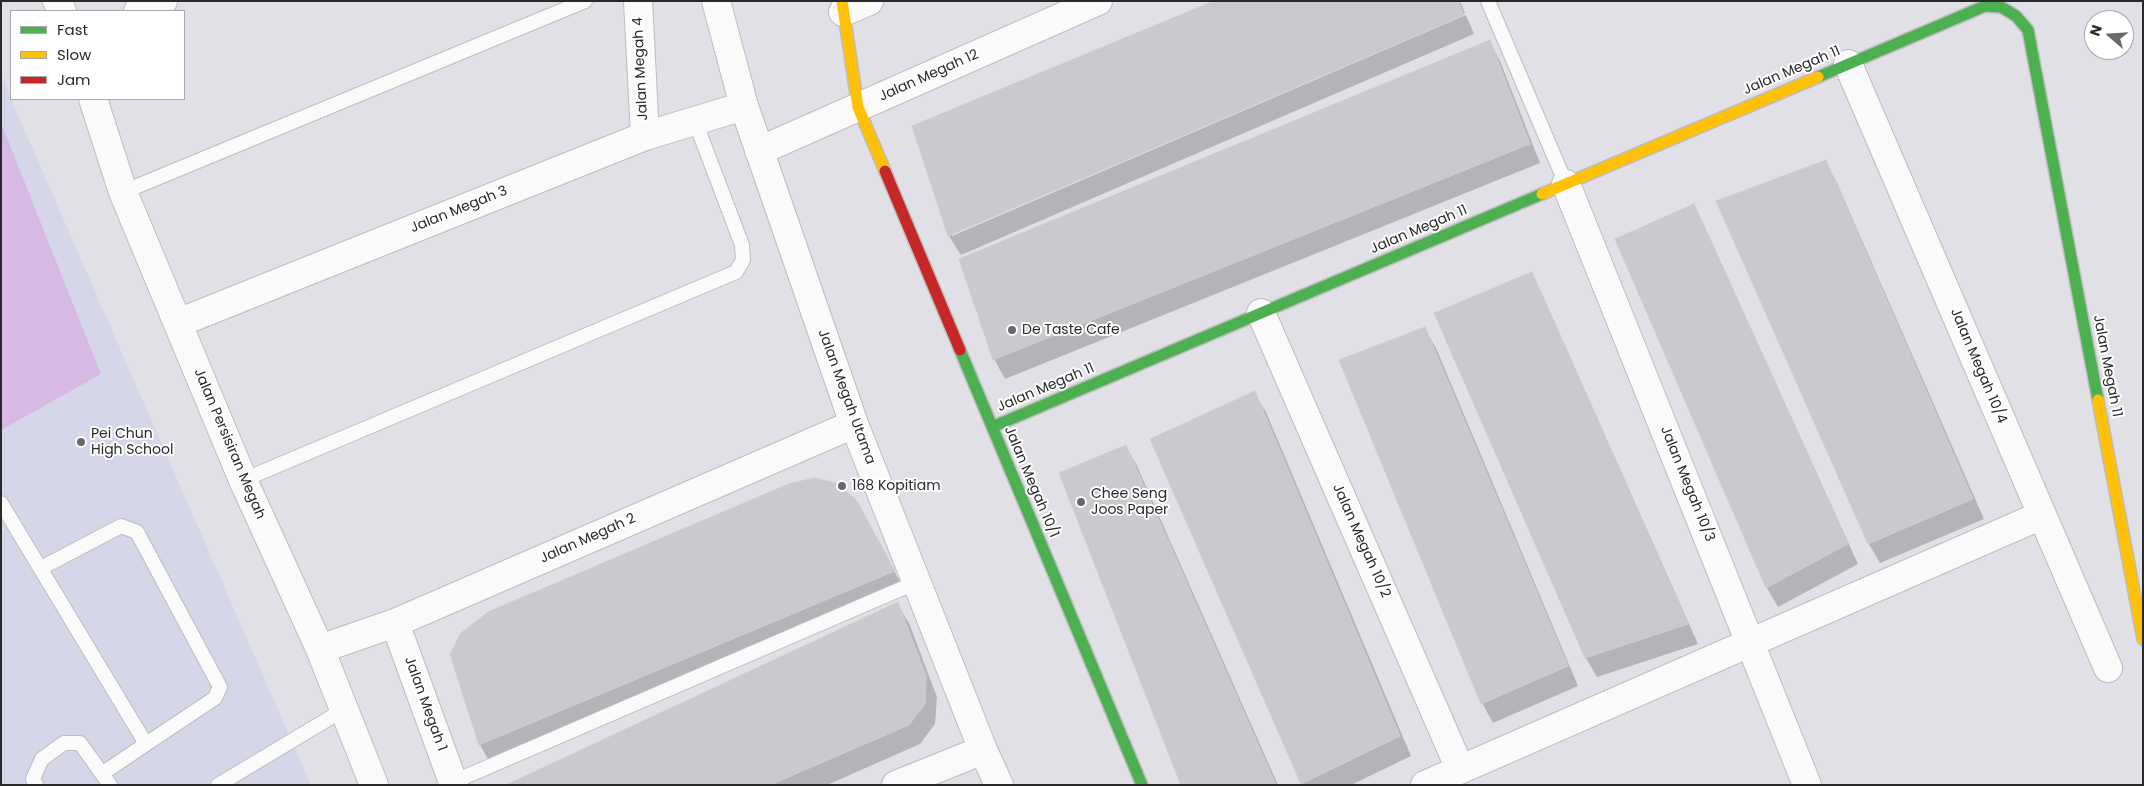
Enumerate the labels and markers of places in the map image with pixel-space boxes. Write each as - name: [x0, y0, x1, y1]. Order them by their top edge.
- place label: De Taste Cafe: [1022, 322, 1120, 338]
- marker: De Taste Cafe: [1006, 324, 1018, 336]
- place label: Pei Chun High School: [91, 426, 173, 458]
- marker: Pei Chun High School: [75, 436, 87, 448]
- place label: 168 Kopitiam: [852, 478, 941, 494]
- marker: 168 Kopitiam: [836, 480, 848, 492]
- place label: Chee Seng Joos Paper: [1091, 486, 1168, 518]
- marker: Chee Seng Joos Paper: [1075, 496, 1087, 508]

